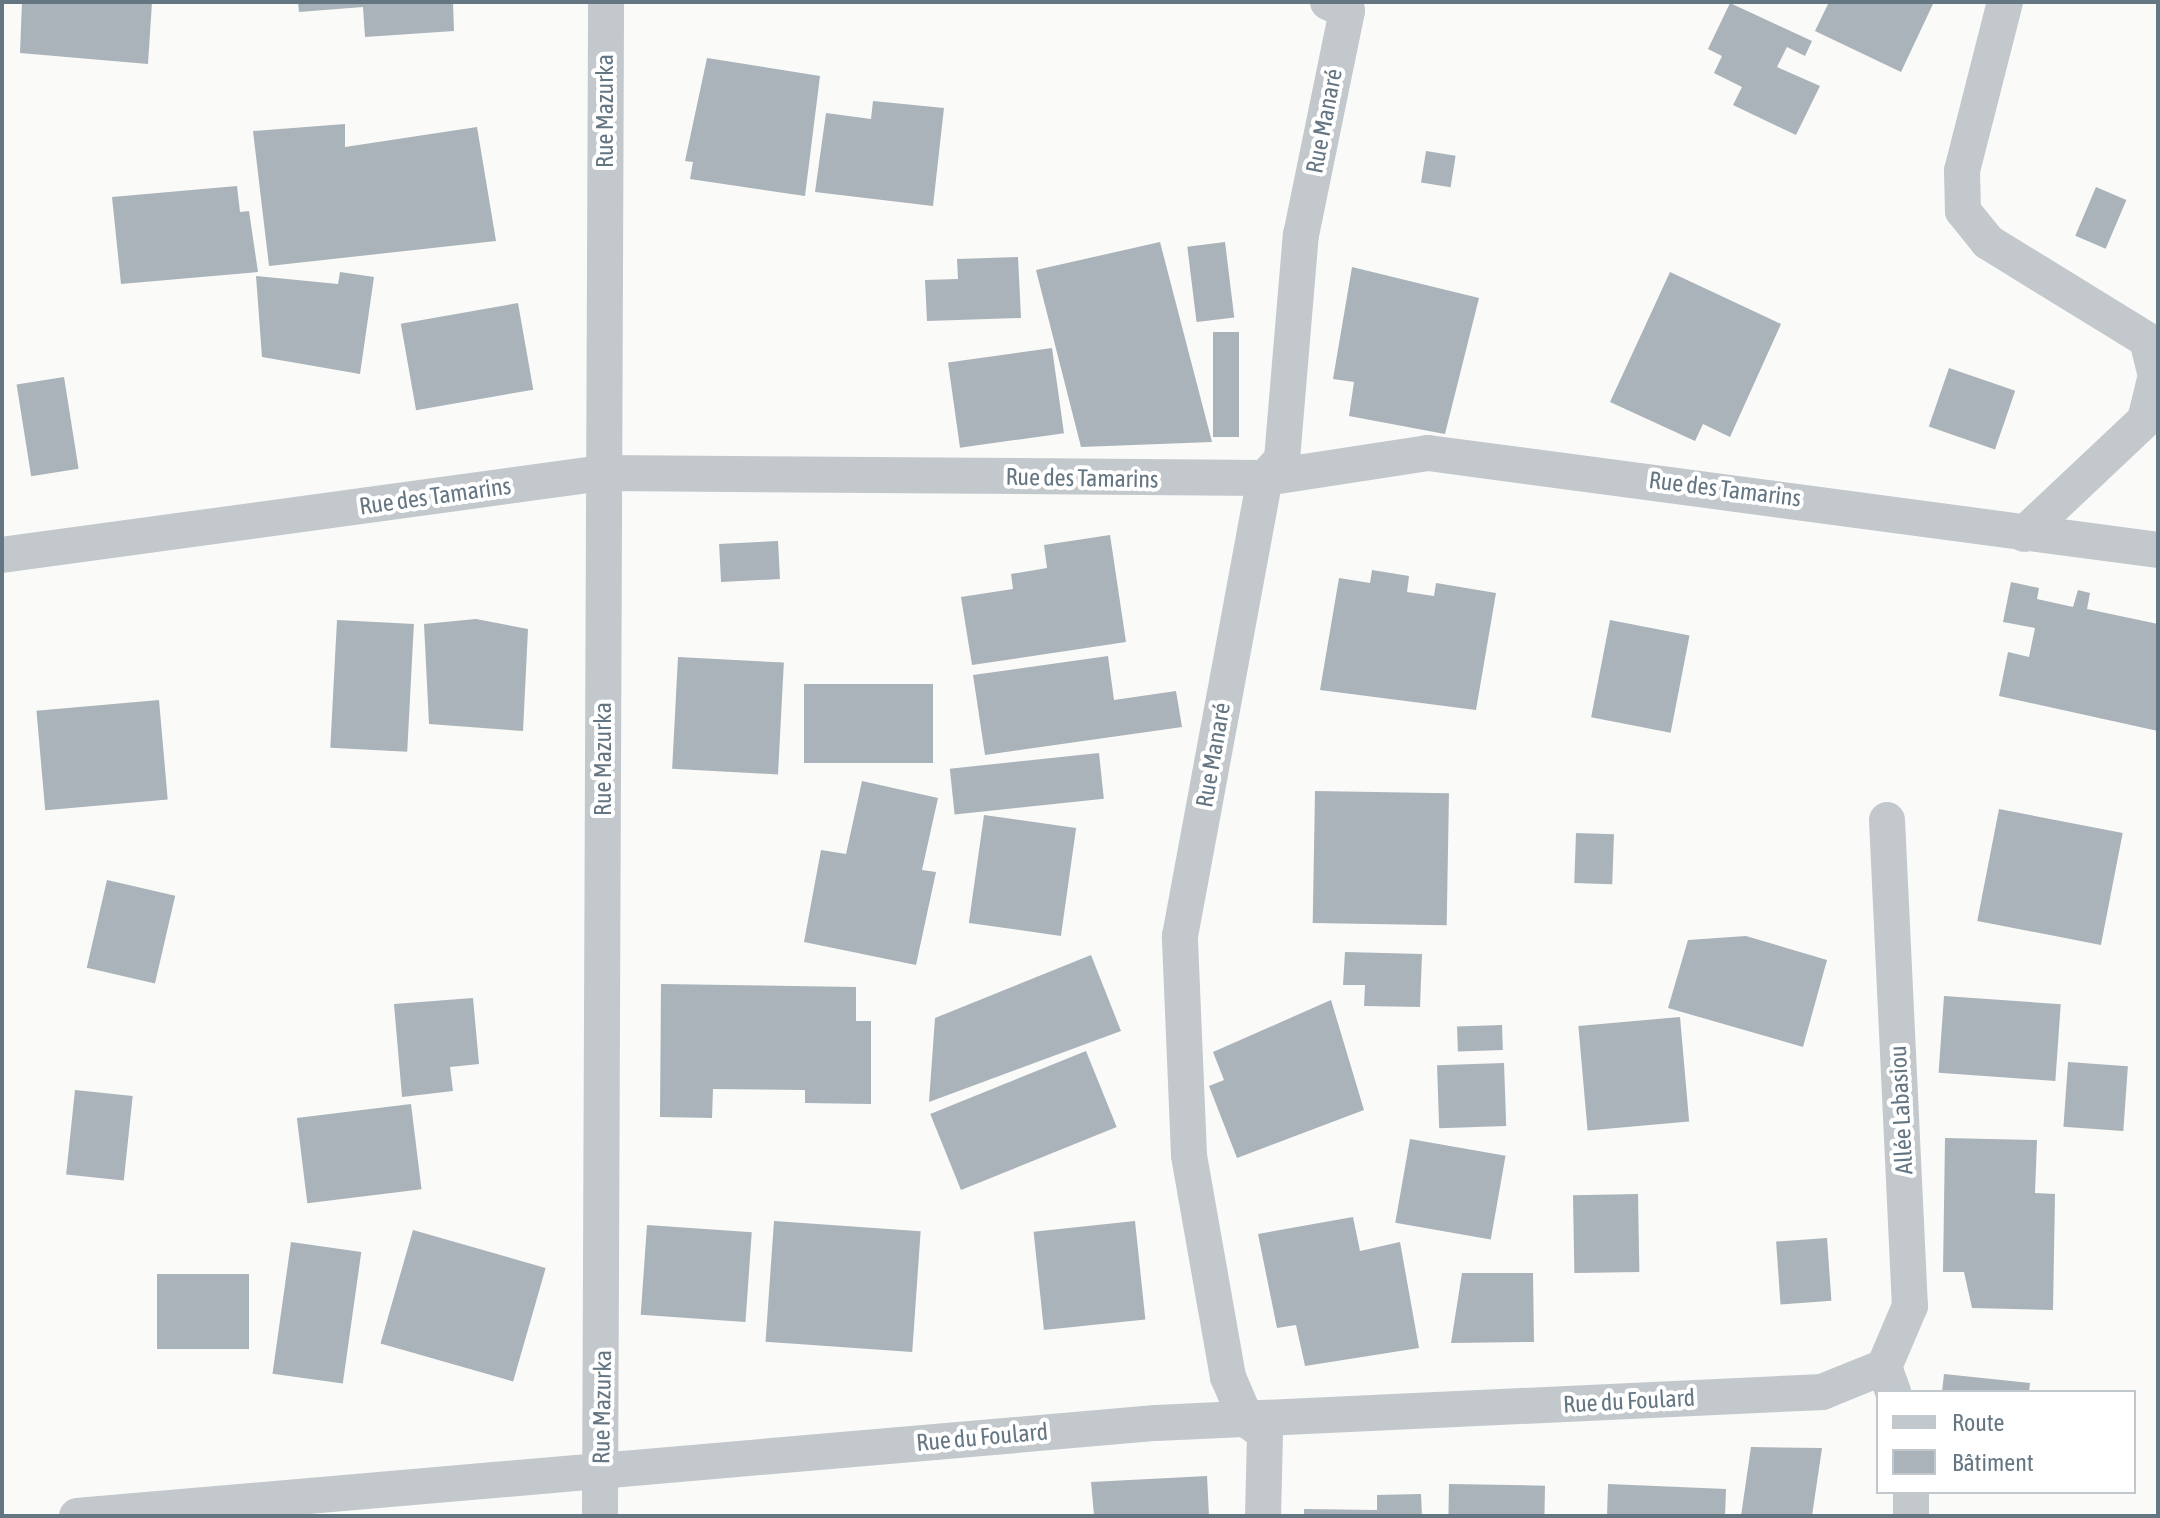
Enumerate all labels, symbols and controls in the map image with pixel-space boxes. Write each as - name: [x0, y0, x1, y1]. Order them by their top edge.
- street label: Rue Mazurka: [591, 54, 619, 168]
- street label: Rue Manaré: [1300, 66, 1348, 176]
- street label: Rue des Tamarins: [1005, 462, 1159, 494]
- street label: Rue des Tamarins: [1647, 465, 1803, 513]
- street label: Rue des Tamarins: [357, 471, 513, 521]
- street label: Rue Manaré: [1190, 700, 1236, 810]
- street label: Rue Mazurka: [589, 702, 617, 816]
- street label: Allée Labasiou: [1883, 1045, 1919, 1175]
- street label: Rue Mazurka: [587, 1350, 617, 1464]
- street label: Rue du Foulard: [1562, 1383, 1696, 1419]
- legend: [1876, 1390, 2136, 1494]
- text: Route: [1952, 1409, 2004, 1436]
- street label: Rue du Foulard: [915, 1417, 1049, 1457]
- text: Bâtiment: [1952, 1449, 2034, 1476]

